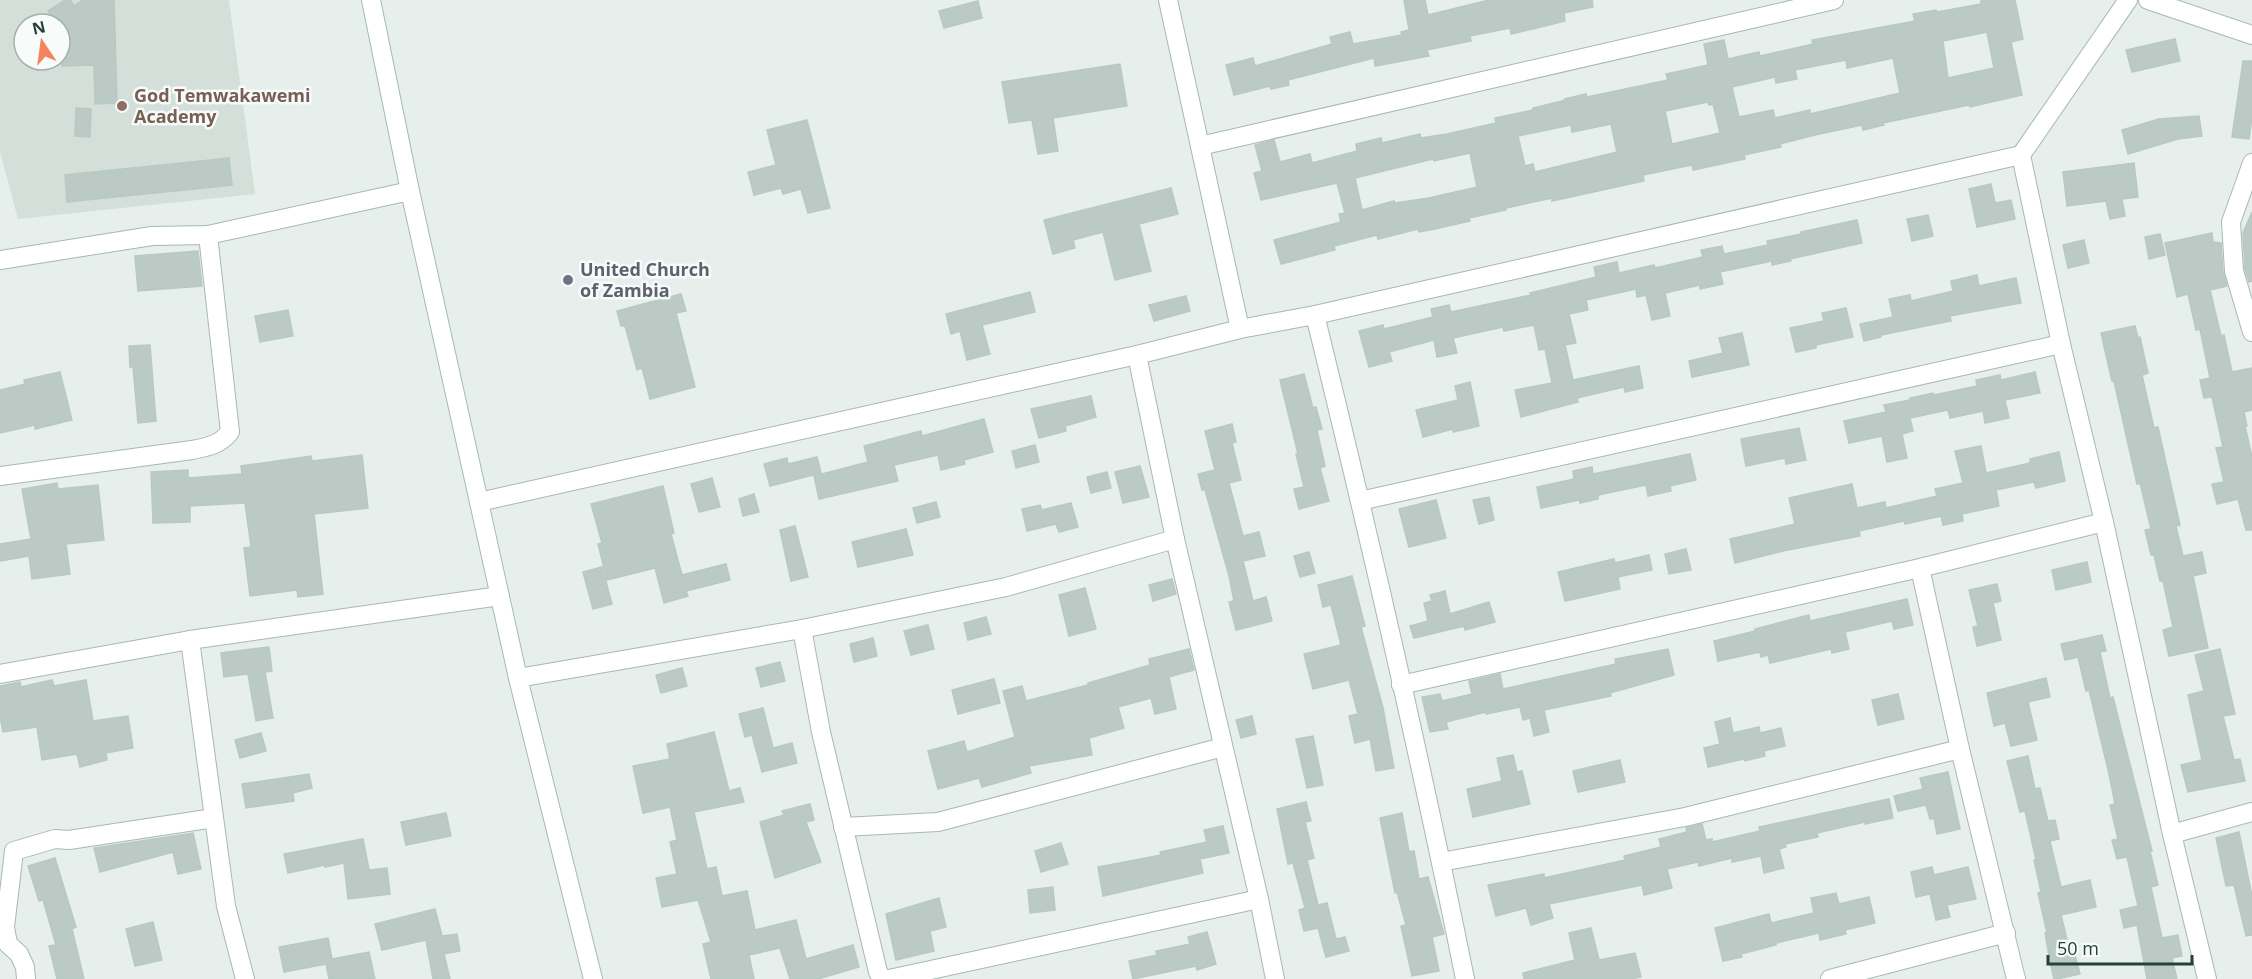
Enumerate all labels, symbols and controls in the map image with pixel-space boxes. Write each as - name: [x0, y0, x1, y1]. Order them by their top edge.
- north arrow: [12, 12, 72, 72]
- text: N: [30, 15, 47, 40]
- place label: God Temwakawemi Academy: [134, 83, 311, 128]
- marker: God Temwakawemi Academy: [115, 99, 129, 113]
- place label: United Church of Zambia: [580, 257, 710, 302]
- marker: United Church of Zambia: [561, 273, 575, 287]
- scale bar: [2048, 928, 2192, 966]
- text: 50 m: [2057, 936, 2099, 960]

